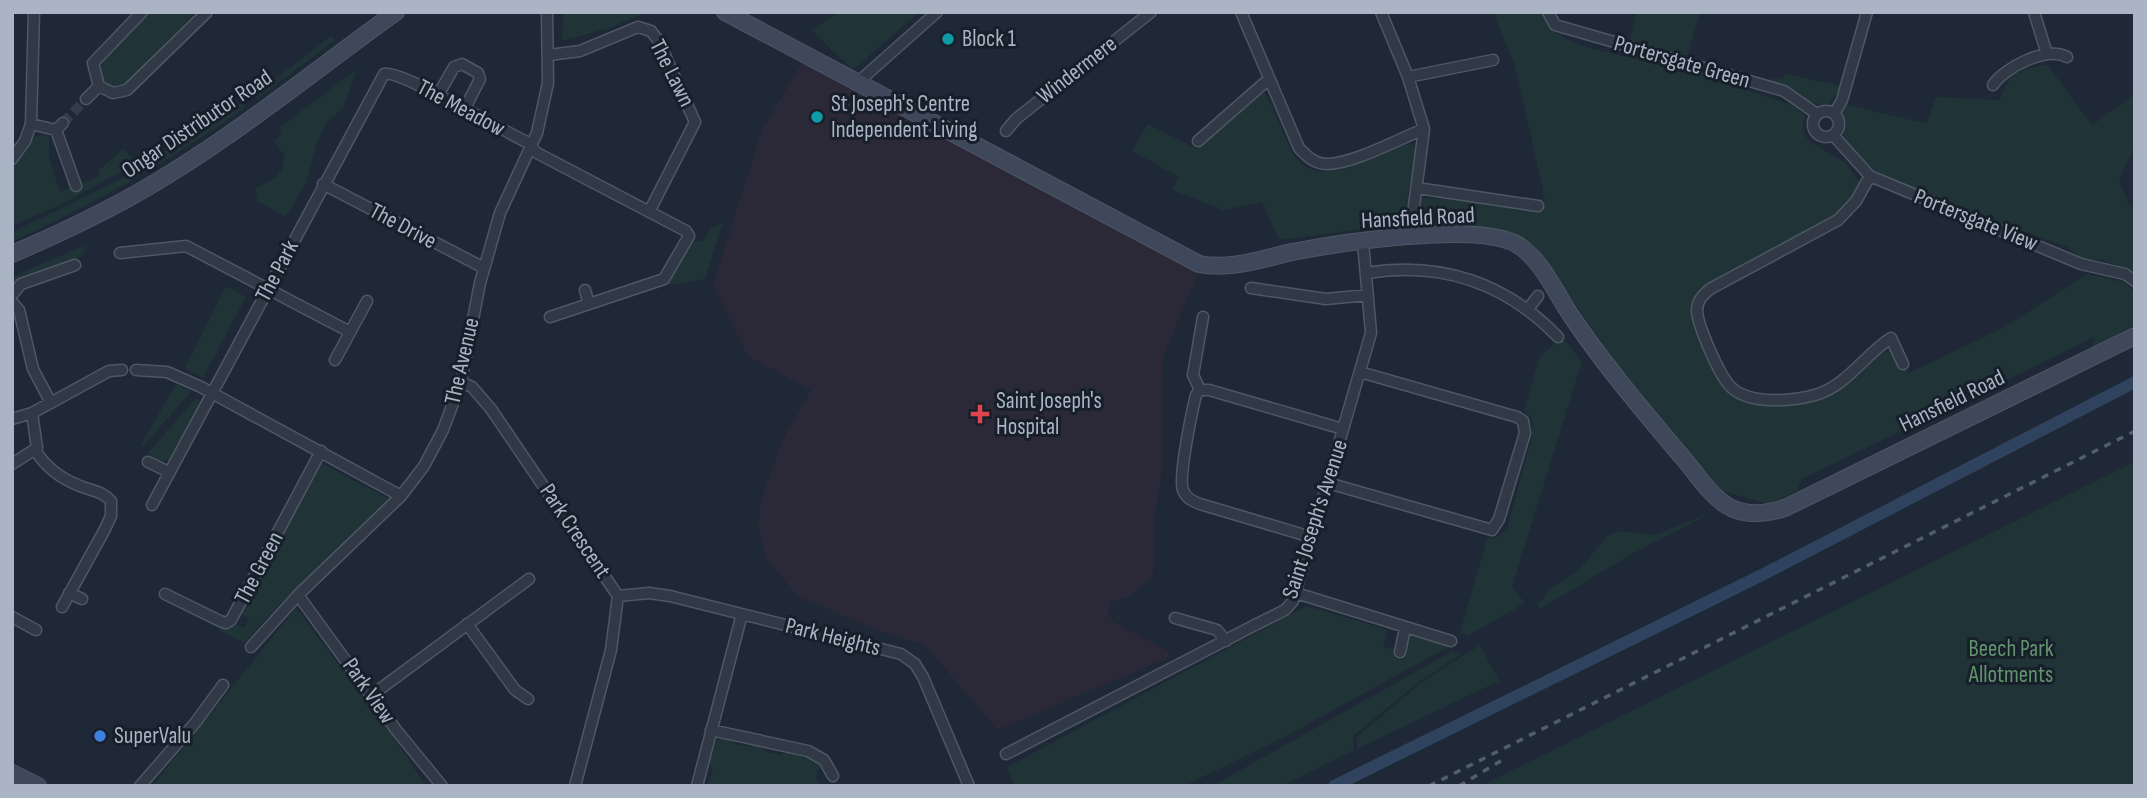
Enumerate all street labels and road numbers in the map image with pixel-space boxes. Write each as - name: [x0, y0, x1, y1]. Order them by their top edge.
- street label: Portersgate Green: [1611, 29, 1753, 95]
- street label: Windermere: [1031, 30, 1123, 110]
- street label: The Lawn: [643, 35, 701, 111]
- street label: Ongar Distributor Road: [117, 63, 277, 185]
- street label: The Meadow: [412, 73, 510, 143]
- street label: Portersgate View: [1910, 183, 2042, 258]
- street label: The Drive: [365, 197, 441, 255]
- street label: Hansfield Road: [1360, 201, 1476, 235]
- street label: The Park: [249, 235, 305, 307]
- street label: The Avenue: [438, 315, 486, 407]
- street label: Hansfield Road: [1895, 363, 2009, 439]
- street label: Saint Joseph's Avenue: [1276, 436, 1354, 602]
- street label: Park Crescent: [533, 479, 617, 583]
- street label: The Green: [228, 527, 290, 609]
- street label: Park Heights: [783, 612, 883, 662]
- street label: Park View: [336, 653, 402, 729]

